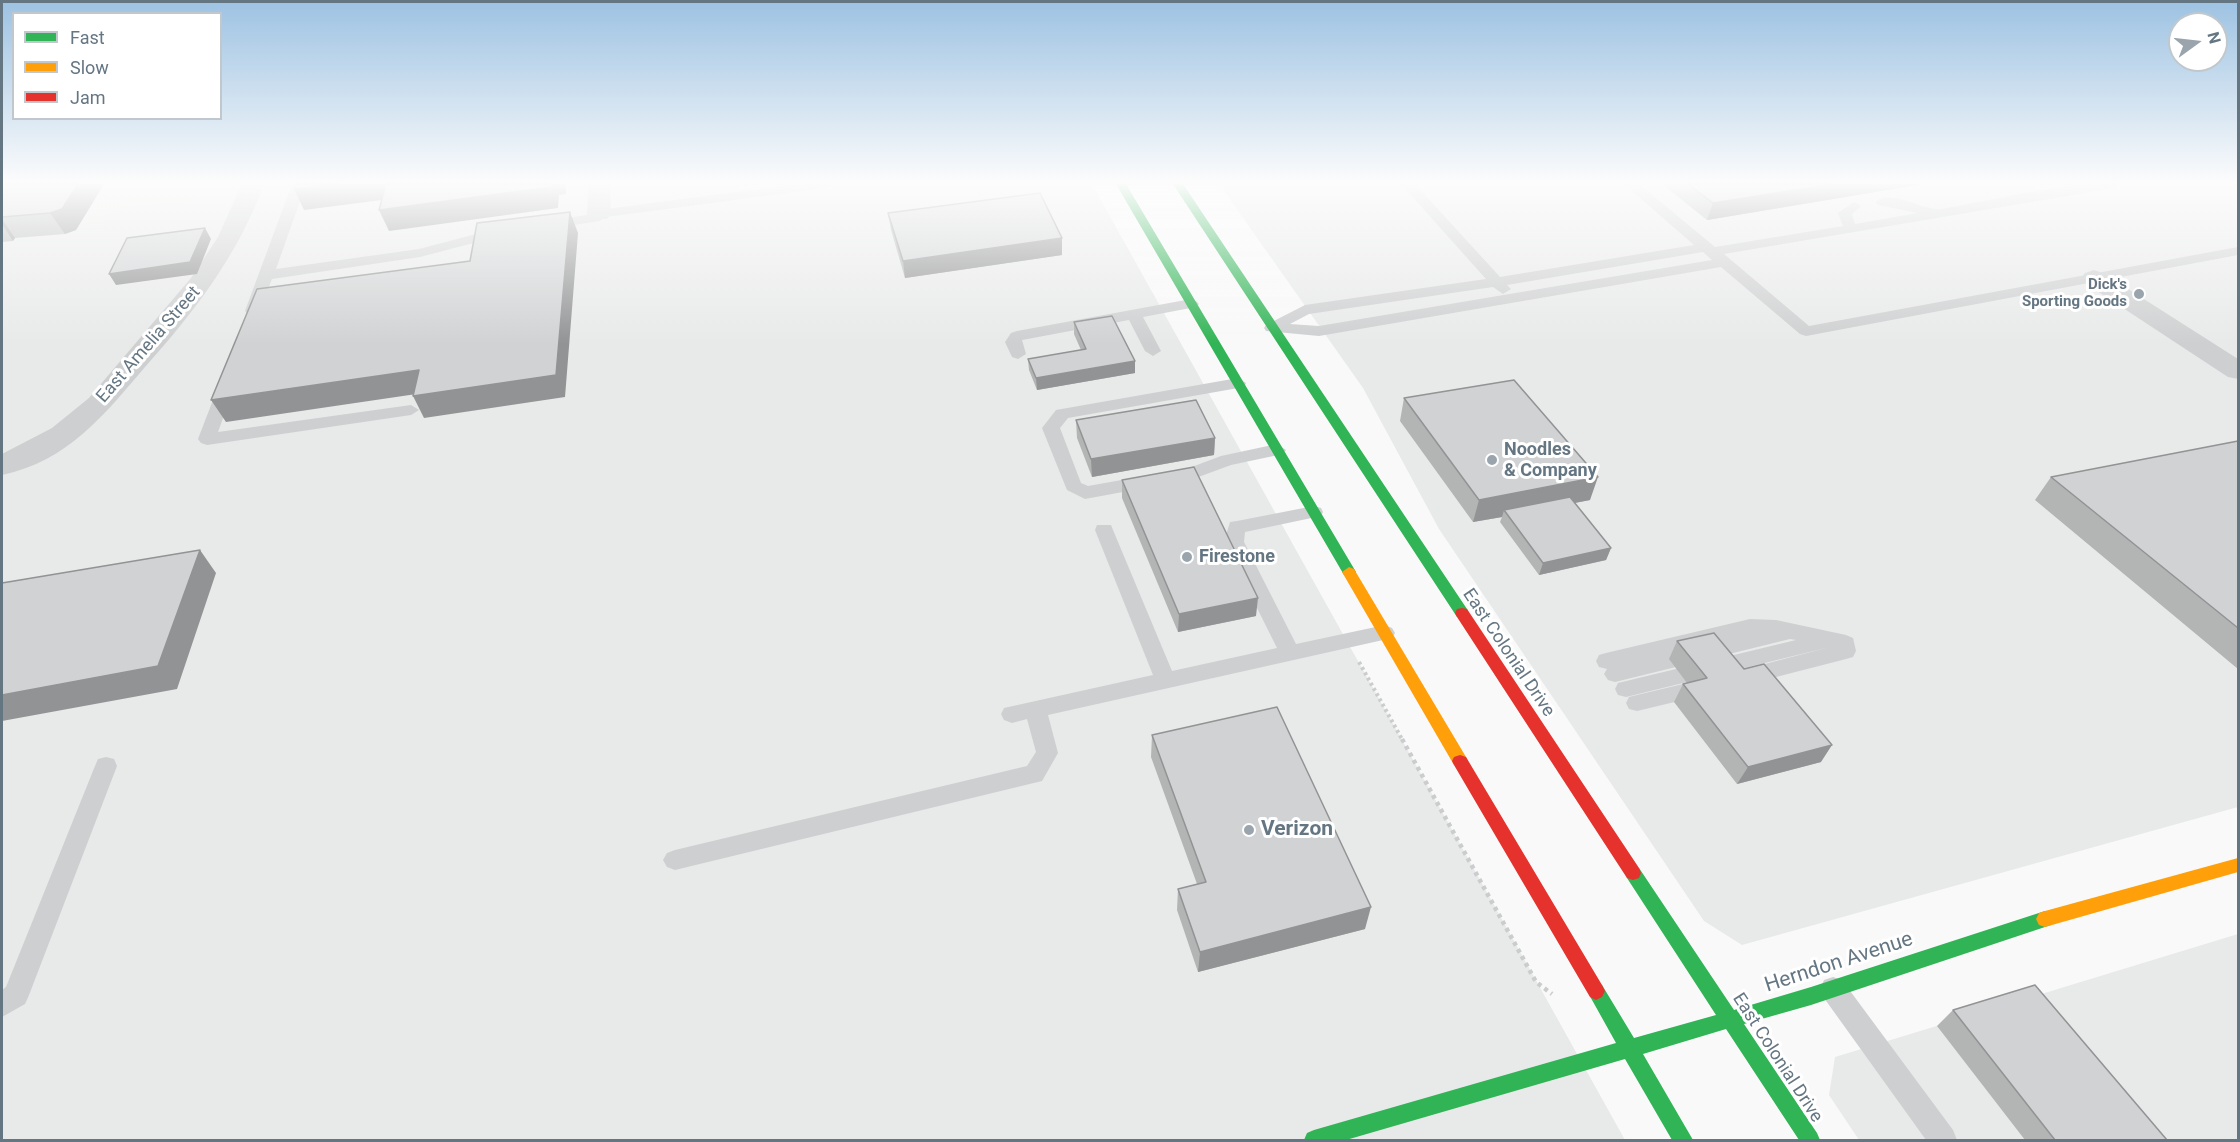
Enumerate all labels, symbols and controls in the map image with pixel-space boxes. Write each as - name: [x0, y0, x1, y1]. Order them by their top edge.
- legend: [12, 12, 222, 120]
- north arrow: [2168, 12, 2228, 72]
- text: Fast: [70, 27, 105, 48]
- text: N: [2203, 30, 2225, 46]
- text: Slow: [70, 57, 109, 78]
- text: Jam: [70, 87, 106, 108]
- place label: Dick's Sporting Goods: [2022, 276, 2127, 311]
- street label: East Amelia Street: [93, 282, 205, 408]
- marker: Dick's Sporting Goods: [2132, 287, 2146, 301]
- place label: Noodles & Company: [1504, 439, 1597, 482]
- marker: Noodles & Company: [1485, 453, 1499, 467]
- place label: Firestone: [1199, 546, 1275, 568]
- marker: Firestone: [1180, 550, 1194, 564]
- street label: East Colonial Drive: [1457, 585, 1559, 721]
- place label: Verizon: [1261, 817, 1333, 843]
- marker: Verizon: [1242, 823, 1256, 837]
- street label: Herndon Avenue: [1762, 927, 1916, 999]
- street label: East Colonial Drive: [1727, 989, 1827, 1127]

